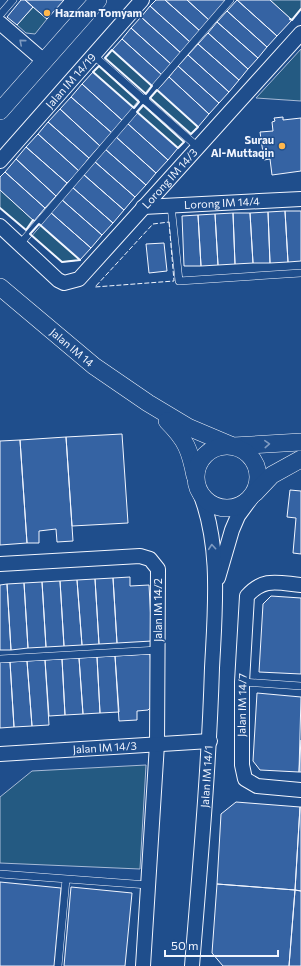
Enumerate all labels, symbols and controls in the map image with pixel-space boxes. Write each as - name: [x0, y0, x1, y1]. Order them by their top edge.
- place label: Hazman Tomyam: [55, 6, 143, 19]
- marker: Hazman Tomyam: [42, 8, 52, 18]
- one-way arrow: [19, 39, 27, 47]
- street label: Jalan IM 14/19: [43, 50, 98, 111]
- place label: Surau Al-Muttaqin: [211, 133, 274, 159]
- marker: Surau Al-Muttaqin: [277, 141, 287, 151]
- street label: Lorong IM 14/3: [139, 145, 200, 211]
- street label: Lorong IM 14/4: [184, 194, 260, 211]
- street label: Jalan IM 14: [47, 325, 97, 369]
- one-way arrow: [264, 439, 270, 448]
- one-way arrow: [207, 544, 216, 550]
- street label: Jalan IM 14/2: [151, 578, 165, 642]
- street label: Jalan IM 14/7: [234, 673, 250, 737]
- street label: Jalan IM 14/3: [72, 739, 137, 756]
- street label: Jalan IM 14/1: [198, 745, 215, 808]
- scale bar: [165, 932, 278, 958]
- text: 50 m: [171, 938, 199, 952]

